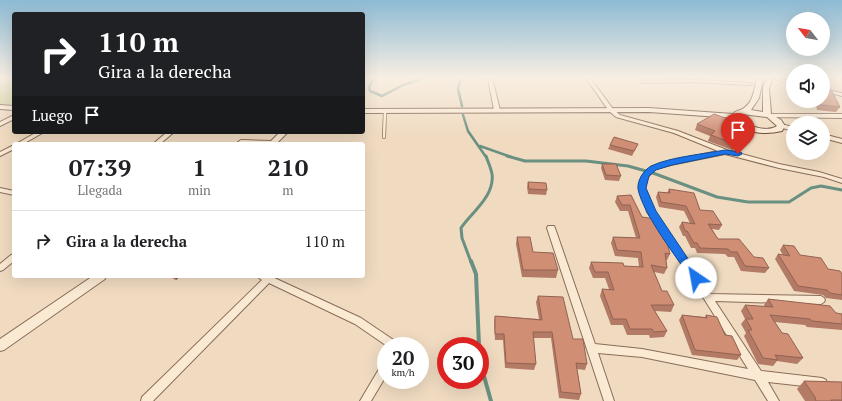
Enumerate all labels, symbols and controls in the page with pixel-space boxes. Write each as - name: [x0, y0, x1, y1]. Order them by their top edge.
- north arrow: [786, 12, 830, 56]
- map controls: [786, 12, 830, 160]
- text: 110 m: [98, 23, 179, 60]
- icon: right: [32, 28, 84, 80]
- text: Gira a la derecha: [98, 59, 232, 83]
- button: sound: [786, 64, 830, 108]
- icon: arrive: [81, 104, 103, 126]
- text: Luego: [32, 105, 73, 125]
- pin: [721, 113, 755, 154]
- button: layers: [786, 116, 830, 160]
- icon: arrive: [727, 119, 749, 141]
- text: 07:39: [69, 151, 131, 183]
- text: 1: [193, 151, 206, 183]
- text: 210: [268, 151, 308, 183]
- text: Llegada: [78, 181, 122, 199]
- text: min: [188, 181, 211, 199]
- text: m: [282, 181, 294, 199]
- icon: right: [32, 230, 54, 252]
- text: Gira a la derecha: [66, 231, 187, 251]
- text: 110 m: [304, 231, 345, 251]
- position arrow: [675, 257, 717, 299]
- speed limit sign: 30: [437, 337, 489, 389]
- text: 20: [392, 344, 414, 371]
- text: km/h: [391, 366, 415, 379]

